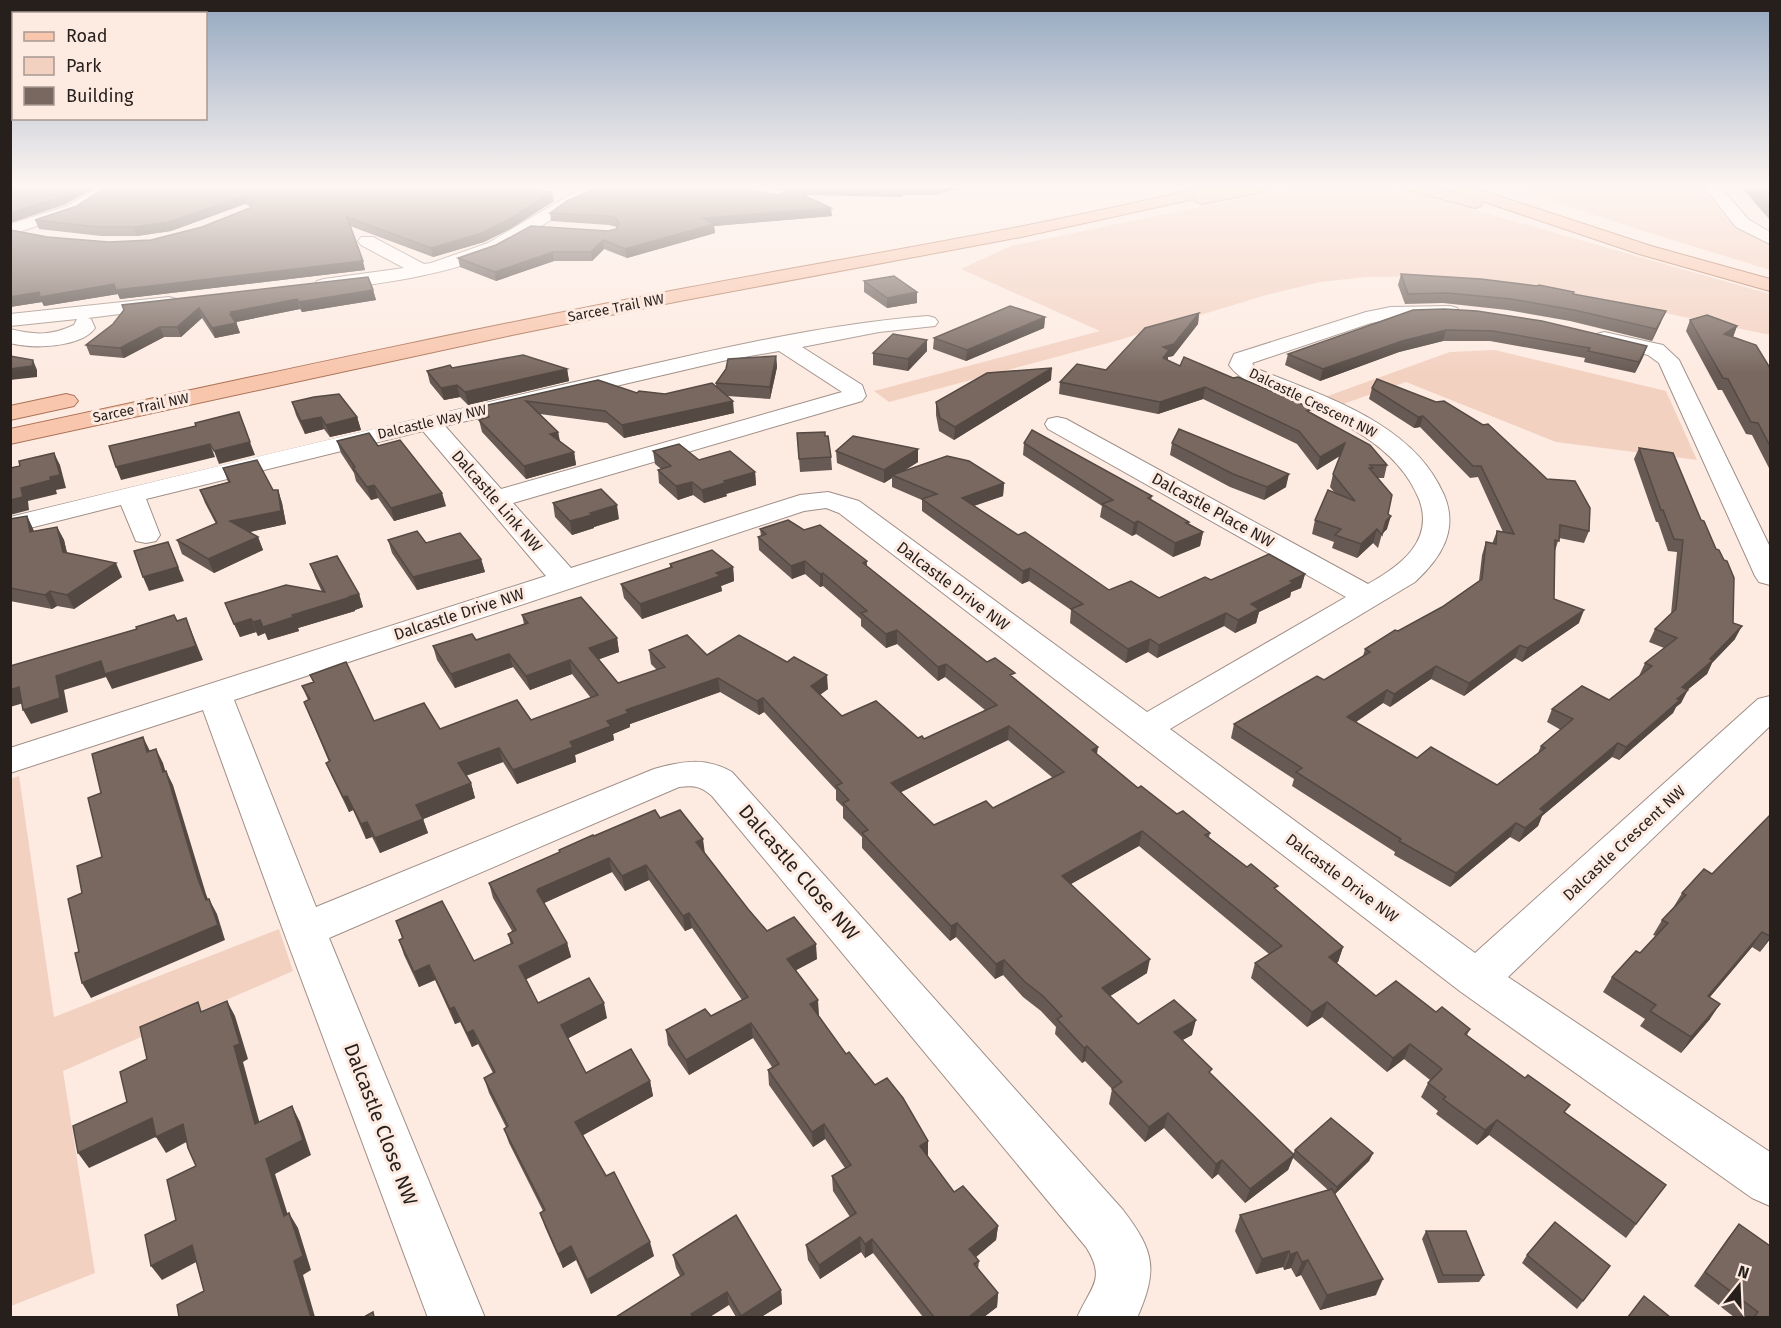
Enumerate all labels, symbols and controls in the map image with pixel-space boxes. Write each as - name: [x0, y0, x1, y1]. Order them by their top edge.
- legend: [12, 12, 207, 120]
- text: Road: [66, 25, 108, 47]
- text: Park: [66, 55, 102, 77]
- text: Building: [66, 85, 134, 107]
- street label: Sarcee Trail NW: [566, 290, 666, 326]
- street label: Dalcastle Crescent NW: [1246, 365, 1380, 442]
- street label: Sarcee Trail NW: [91, 389, 191, 426]
- street label: Dalcastle Way NW: [376, 401, 489, 443]
- street label: Dalcastle Link NW: [448, 446, 546, 556]
- street label: Dalcastle Place NW: [1149, 469, 1277, 551]
- street label: Dalcastle Drive NW: [893, 538, 1013, 634]
- street label: Dalcastle Drive NW: [391, 584, 527, 644]
- street label: Dalcastle Crescent NW: [1559, 781, 1689, 905]
- street label: Dalcastle Close NW: [734, 799, 865, 945]
- street label: Dalcastle Drive NW: [1282, 830, 1402, 926]
- street label: Dalcastle Close NW: [339, 1040, 423, 1209]
- north arrow: [1709, 1256, 1769, 1316]
- text: N: [1736, 1262, 1751, 1283]

